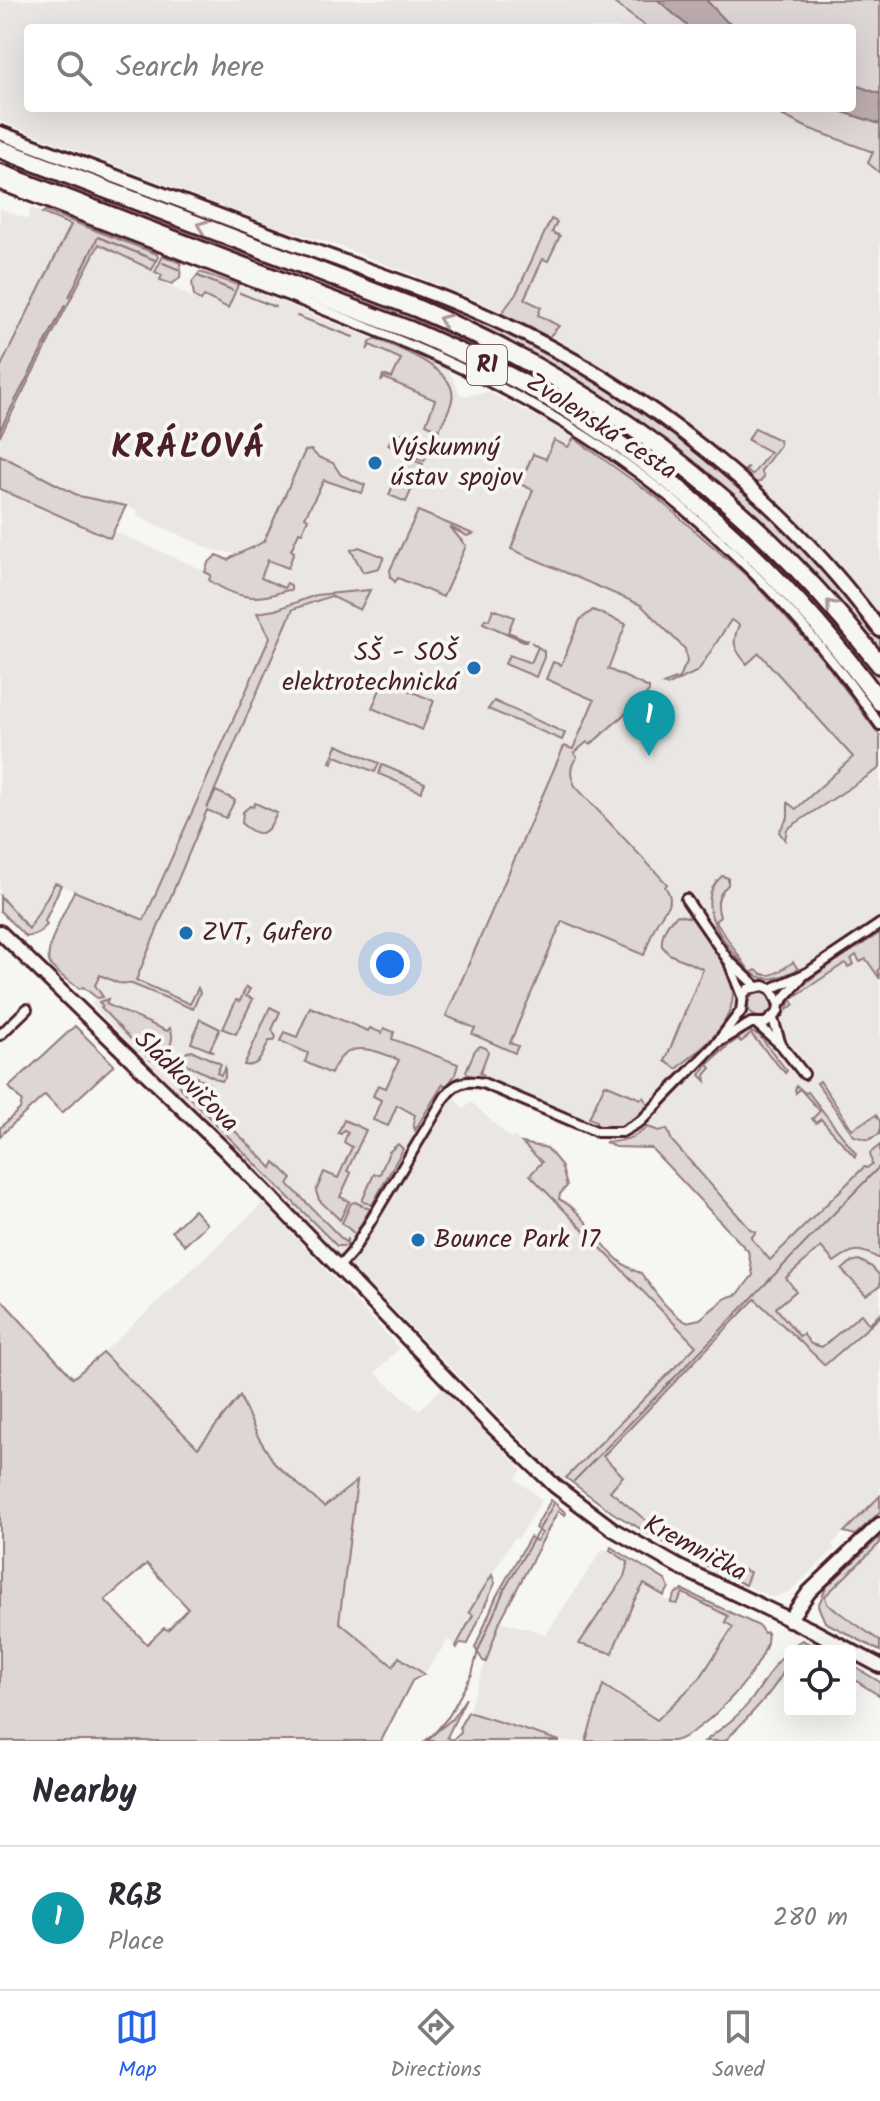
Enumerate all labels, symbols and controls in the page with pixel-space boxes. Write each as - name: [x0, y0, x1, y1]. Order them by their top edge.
- search box: [24, 24, 856, 112]
- text: Search here: [116, 44, 264, 92]
- icon: search: [52, 46, 96, 90]
- one-way arrow: [196, 219, 210, 236]
- one-way arrow: [438, 314, 453, 330]
- road number: R1: [467, 345, 507, 385]
- street label: Zvolenská cesta: [517, 362, 685, 492]
- district label: KRÁĽOVÁ: [111, 421, 267, 475]
- place label: Výskumný ústav spojov: [391, 427, 524, 499]
- marker: Výskumný ústav spojov: [366, 454, 384, 472]
- one-way arrow: [826, 599, 841, 614]
- place label: SŠ - SOŠ elektrotechnická: [282, 632, 461, 704]
- marker: SŠ - SOŠ elektrotechnická: [465, 659, 483, 677]
- pin: 1: [623, 690, 675, 756]
- place label: ZVT, Gufero: [202, 912, 332, 954]
- marker: ZVT, Gufero: [177, 924, 195, 942]
- your location: [370, 944, 410, 984]
- street label: Sládkovičova: [124, 1021, 248, 1143]
- place label: Bounce Park 17: [434, 1219, 601, 1261]
- marker: Bounce Park 17: [409, 1231, 427, 1249]
- street label: Kremnička: [636, 1504, 754, 1594]
- map controls: [784, 1645, 856, 1717]
- button: locate: [784, 1645, 856, 1717]
- text: Nearby: [32, 1766, 137, 1820]
- text: RGB: [108, 1873, 163, 1921]
- text: 1: [54, 1897, 62, 1939]
- text: 280 m: [773, 1897, 848, 1939]
- text: Place: [108, 1921, 164, 1963]
- tab: Map: [115, 2005, 159, 2088]
- tab: Directions: [390, 2005, 482, 2088]
- tab: Saved: [712, 2005, 765, 2088]

